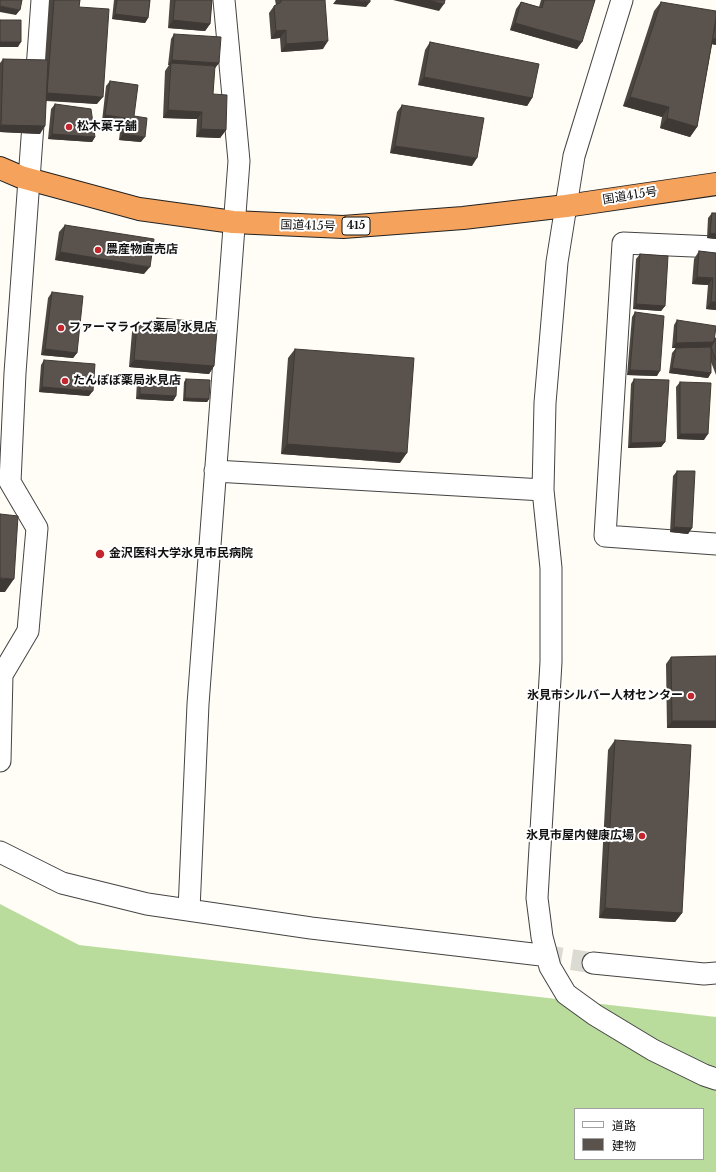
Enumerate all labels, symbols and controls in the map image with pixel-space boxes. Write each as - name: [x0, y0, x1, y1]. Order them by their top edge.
- place label: 松木菓子舗: [77, 120, 137, 134]
- marker: 松木菓子舗: [64, 122, 74, 132]
- street label: 国道415号: [602, 185, 658, 207]
- road number: 415: [342, 217, 370, 235]
- street label: 国道415号: [280, 218, 336, 234]
- place label: 農産物直売店: [106, 243, 178, 257]
- marker: 農産物直売店: [93, 245, 103, 255]
- place label: ファーマライズ薬局 氷見店: [69, 321, 216, 335]
- marker: ファーマライズ薬局 氷見店: [56, 323, 66, 333]
- place label: たんぽぽ薬局氷見店: [73, 374, 181, 388]
- marker: たんぽぽ薬局氷見店: [60, 376, 70, 386]
- place label: 金沢医科大学氷見市民病院: [109, 547, 253, 561]
- marker: 金沢医科大学氷見市民病院: [94, 548, 106, 560]
- place label: 氷見市シルバー人材センター: [527, 689, 683, 703]
- marker: 氷見市シルバー人材センター: [686, 691, 696, 701]
- place label: 氷見市屋内健康広場: [526, 829, 634, 843]
- marker: 氷見市屋内健康広場: [637, 831, 647, 841]
- legend: [574, 1108, 704, 1160]
- text: 道路: [612, 1118, 636, 1133]
- text: 建物: [612, 1138, 636, 1153]

